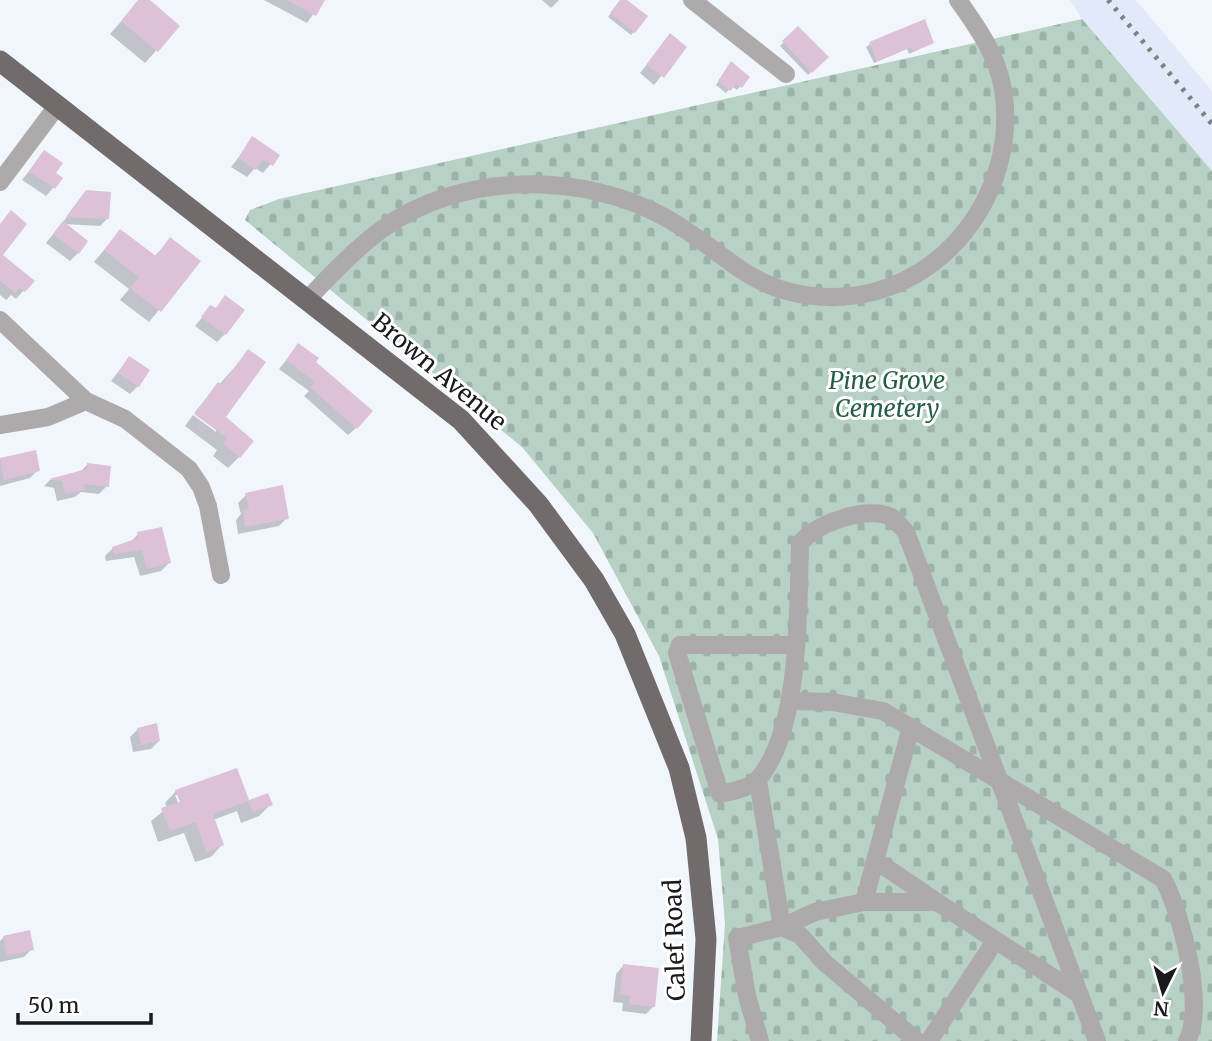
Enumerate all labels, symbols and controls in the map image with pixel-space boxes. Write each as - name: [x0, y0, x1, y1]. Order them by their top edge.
- street label: Brown Avenue: [366, 306, 513, 437]
- park label: Pine Grove Cemetery: [829, 365, 945, 424]
- street label: Calef Road: [657, 879, 692, 1001]
- north arrow: [1128, 957, 1198, 1027]
- scale bar: [18, 982, 150, 1026]
- text: 50 m: [28, 992, 79, 1019]
- text: N: [1153, 996, 1170, 1022]

